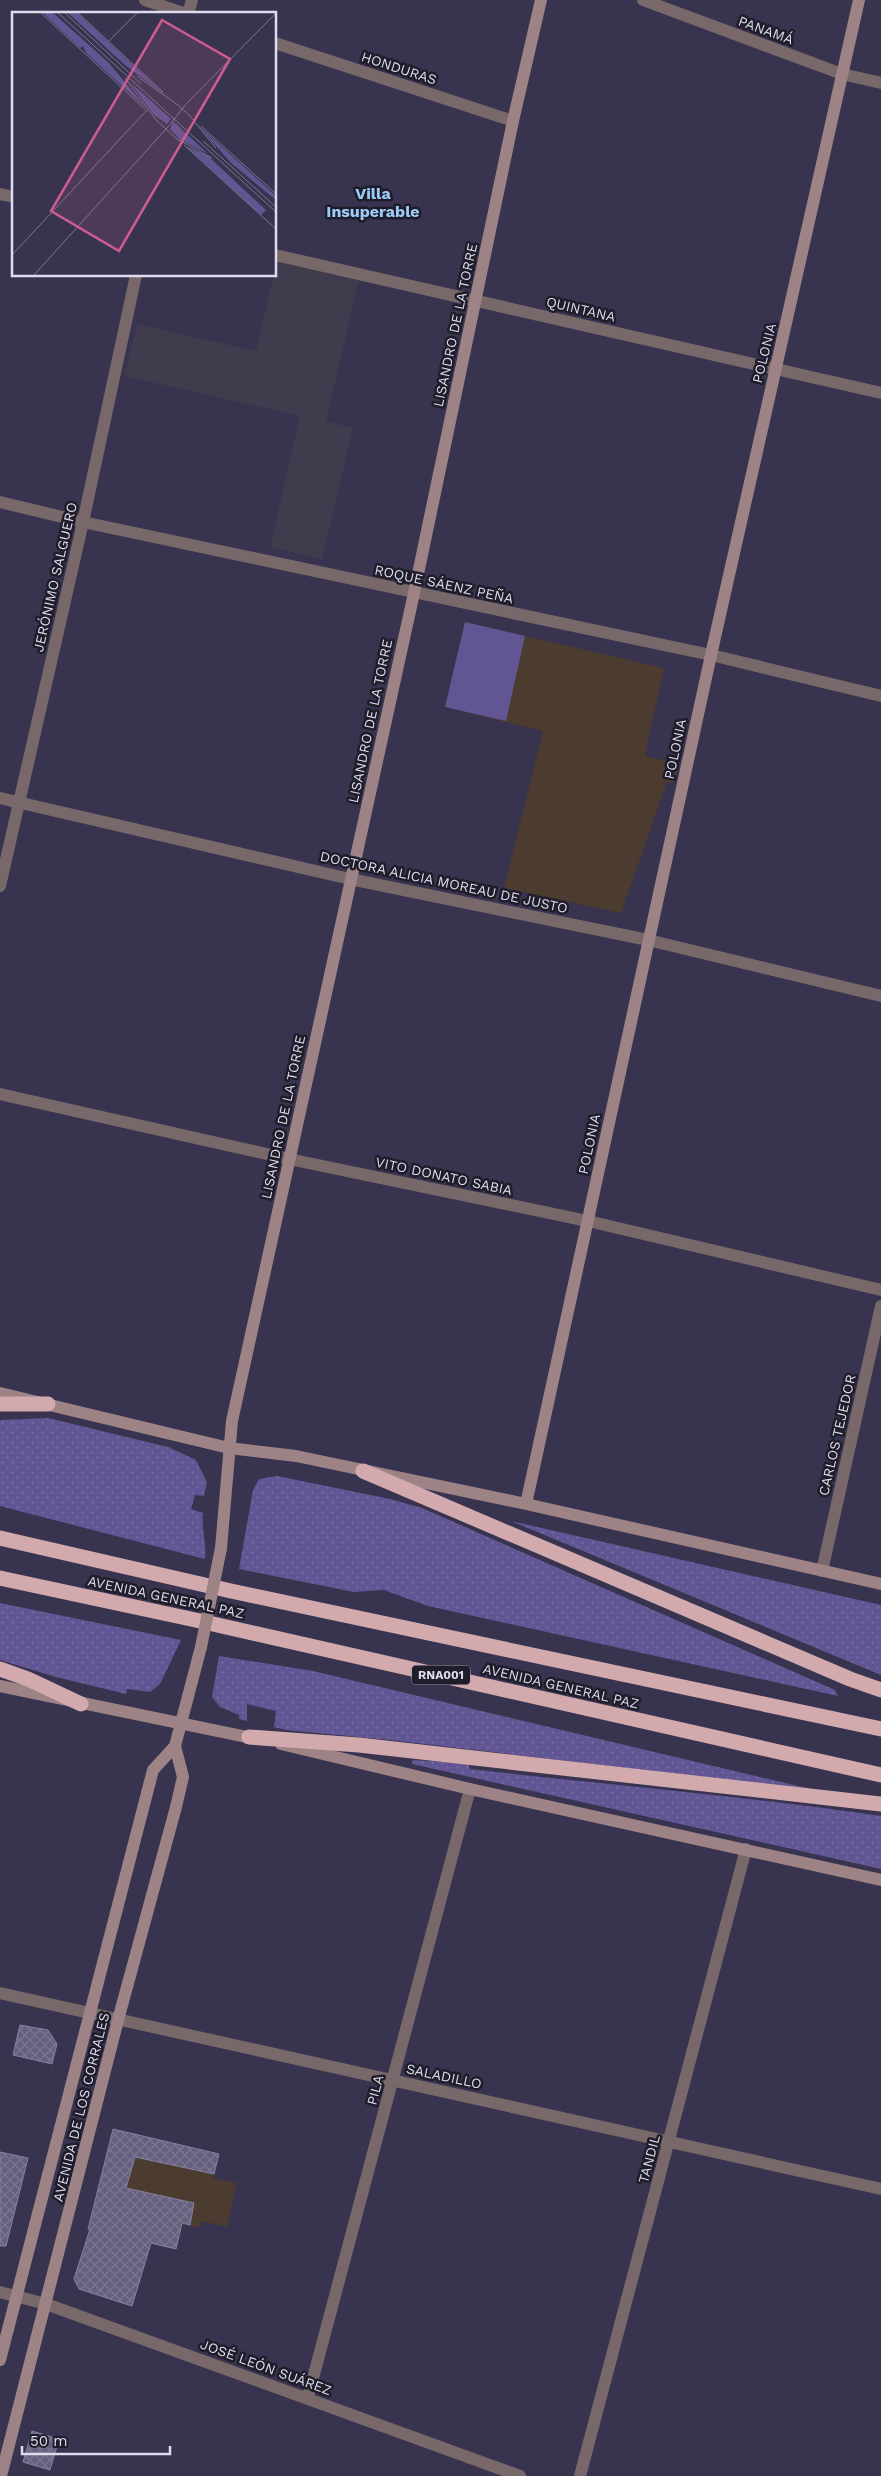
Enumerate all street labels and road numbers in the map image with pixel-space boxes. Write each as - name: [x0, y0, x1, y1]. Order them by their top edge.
- street label: PANAMÁ: [736, 13, 796, 47]
- street label: HONDURAS: [359, 48, 439, 88]
- street label: LISANDRO DE LA TORRE: [430, 242, 480, 408]
- street label: QUINTANA: [545, 293, 617, 325]
- street label: POLONIA: [749, 321, 779, 385]
- street label: JERÓNIMO SALGUERO: [30, 501, 80, 653]
- street label: ROQUE SÁENZ PEÑA: [373, 561, 515, 607]
- street label: LISANDRO DE LA TORRE: [345, 638, 395, 804]
- street label: POLONIA: [661, 717, 689, 781]
- street label: DOCTORA ALICIA MOREAU DE JUSTO: [319, 848, 569, 916]
- street label: LISANDRO DE LA TORRE: [258, 1034, 308, 1200]
- street label: POLONIA: [575, 1112, 603, 1176]
- street label: VITO DONATO SABIA: [374, 1154, 514, 1198]
- street label: CARLOS TEJEDOR: [815, 1373, 859, 1497]
- street label: AVENIDA GENERAL PAZ: [86, 1573, 246, 1621]
- street label: AVENIDA GENERAL PAZ: [481, 1660, 641, 1712]
- road number: RNA001: [412, 1666, 470, 1684]
- street label: AVENIDA DE LOS CORRALES: [50, 2011, 112, 2203]
- street label: SALADILLO: [405, 2060, 483, 2092]
- street label: PILA: [363, 2073, 387, 2107]
- street label: TANDIL: [635, 2133, 663, 2185]
- street label: JOSÉ LEÓN SUÁREZ: [198, 2336, 334, 2398]

